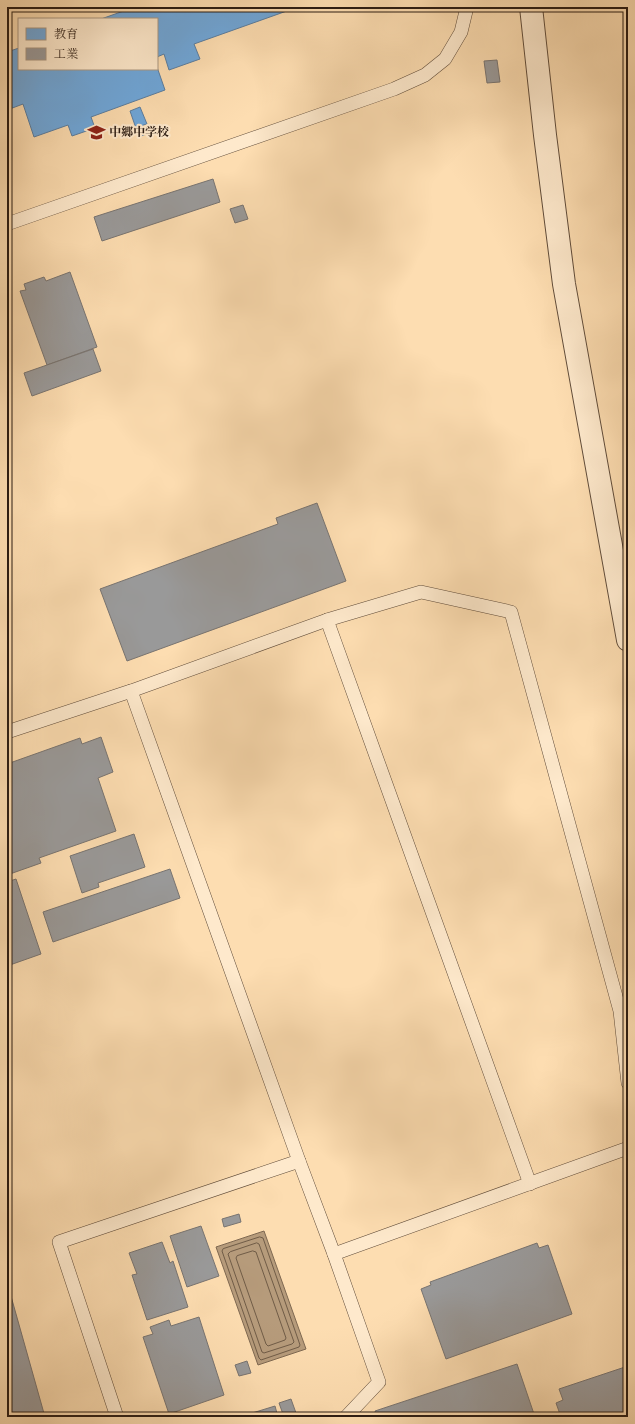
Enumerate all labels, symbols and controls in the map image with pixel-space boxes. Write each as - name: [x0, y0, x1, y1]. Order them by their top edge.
- legend: [18, 18, 158, 70]
- text: 教育: [54, 27, 78, 42]
- text: 工業: [54, 47, 78, 62]
- school or university icon: 中郷中学校: [86, 122, 106, 142]
- place label: 中郷中学校: [109, 125, 169, 140]

